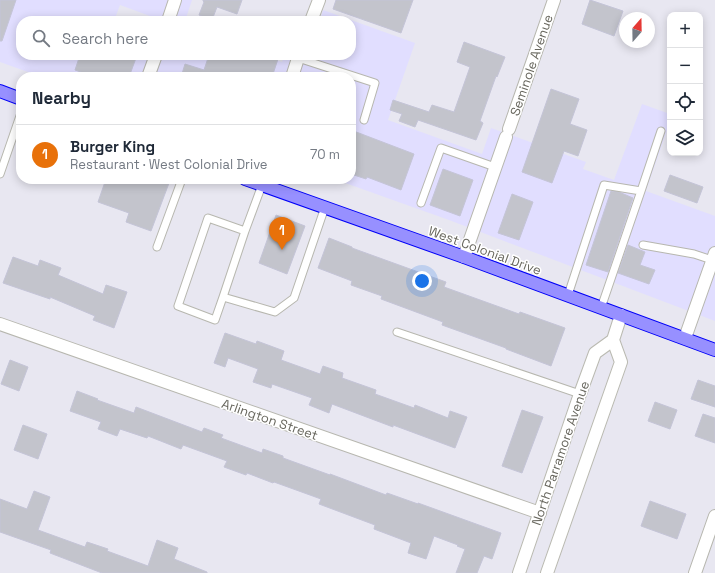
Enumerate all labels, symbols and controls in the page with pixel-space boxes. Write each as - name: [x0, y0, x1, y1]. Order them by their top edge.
- street label: Seminole Avenue: [506, 12, 557, 118]
- north arrow: [619, 12, 655, 48]
- map controls: [667, 12, 703, 156]
- button: +: [667, 12, 703, 48]
- search box: [16, 16, 356, 60]
- icon: search: [30, 27, 52, 49]
- text: Search here: [62, 29, 148, 48]
- button: −: [667, 48, 703, 84]
- button: locate: [667, 84, 703, 120]
- text: Nearby: [32, 87, 91, 109]
- button: layers: [667, 120, 703, 156]
- text: Burger King: [70, 137, 155, 156]
- text: 1: [42, 146, 48, 163]
- text: 70 m: [310, 146, 340, 163]
- text: Restaurant · West Colonial Drive: [70, 156, 268, 173]
- pin: 1: [269, 217, 295, 250]
- street label: West Colonial Drive: [426, 222, 544, 279]
- your location: [412, 271, 432, 291]
- street label: North Parramore Avenue: [528, 379, 593, 528]
- street label: Arlington Street: [220, 395, 320, 444]

